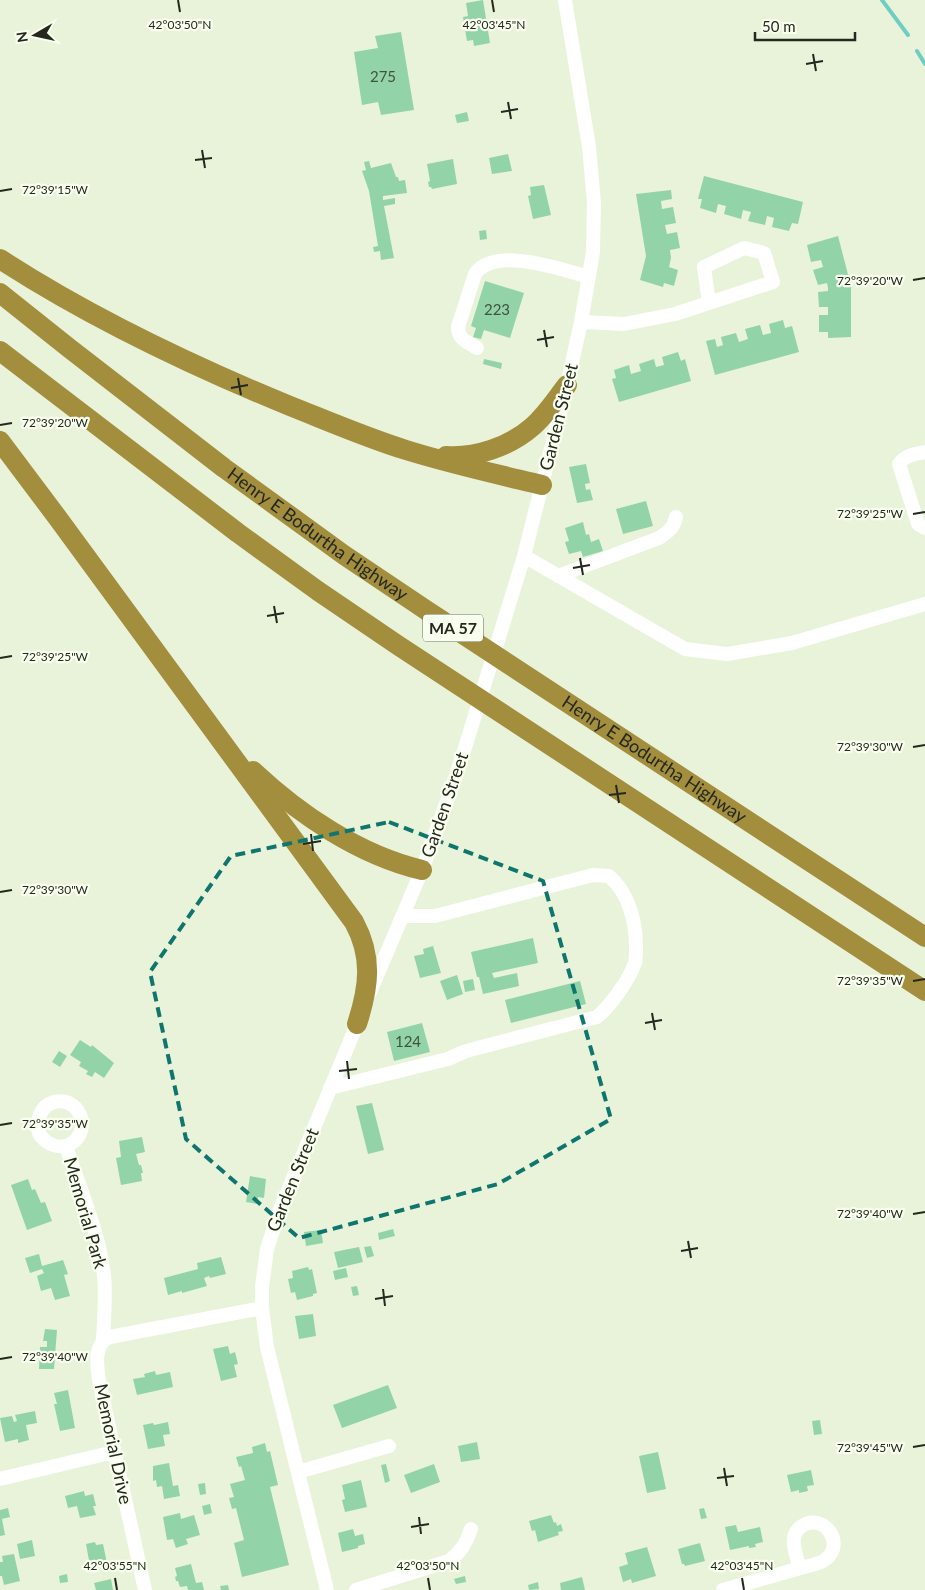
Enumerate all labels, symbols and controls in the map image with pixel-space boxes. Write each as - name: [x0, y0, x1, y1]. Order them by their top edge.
- north arrow: [10, 10, 60, 60]
- scale bar: [755, 10, 855, 42]
- text: 42°03'50"N: [149, 17, 211, 32]
- text: 42°03'45"N: [463, 17, 525, 32]
- text: 50 m: [762, 17, 796, 35]
- text: N: [12, 30, 31, 44]
- house number: 275: [370, 67, 396, 85]
- text: 72°39'15"W: [22, 182, 89, 197]
- text: 72°39'20"W: [837, 273, 904, 288]
- house number: 223: [484, 300, 510, 318]
- street label: Garden Street: [534, 360, 582, 473]
- text: 72°39'20"W: [22, 415, 89, 430]
- street label: Henry E Bodurtha Highway: [224, 462, 413, 605]
- text: 72°39'25"W: [837, 506, 904, 521]
- road number: MA 57: [423, 614, 483, 641]
- text: 72°39'25"W: [22, 649, 89, 664]
- street label: Henry E Bodurtha Highway: [558, 690, 752, 827]
- text: 72°39'30"W: [837, 739, 904, 754]
- street label: Garden Street: [416, 749, 473, 860]
- text: 72°39'30"W: [22, 882, 89, 897]
- text: 72°39'35"W: [837, 973, 904, 988]
- house number: 124: [395, 1032, 421, 1050]
- text: 72°39'35"W: [22, 1116, 89, 1131]
- street label: Garden Street: [261, 1124, 323, 1235]
- street label: Memorial Park: [60, 1155, 113, 1272]
- text: 72°39'40"W: [837, 1206, 904, 1221]
- text: 72°39'40"W: [22, 1349, 89, 1364]
- street label: Memorial Drive: [90, 1382, 137, 1506]
- text: 72°39'45"W: [837, 1440, 904, 1455]
- text: 42°03'55"N: [84, 1558, 146, 1573]
- text: 42°03'50"N: [397, 1558, 459, 1573]
- text: 42°03'45"N: [711, 1558, 773, 1573]

